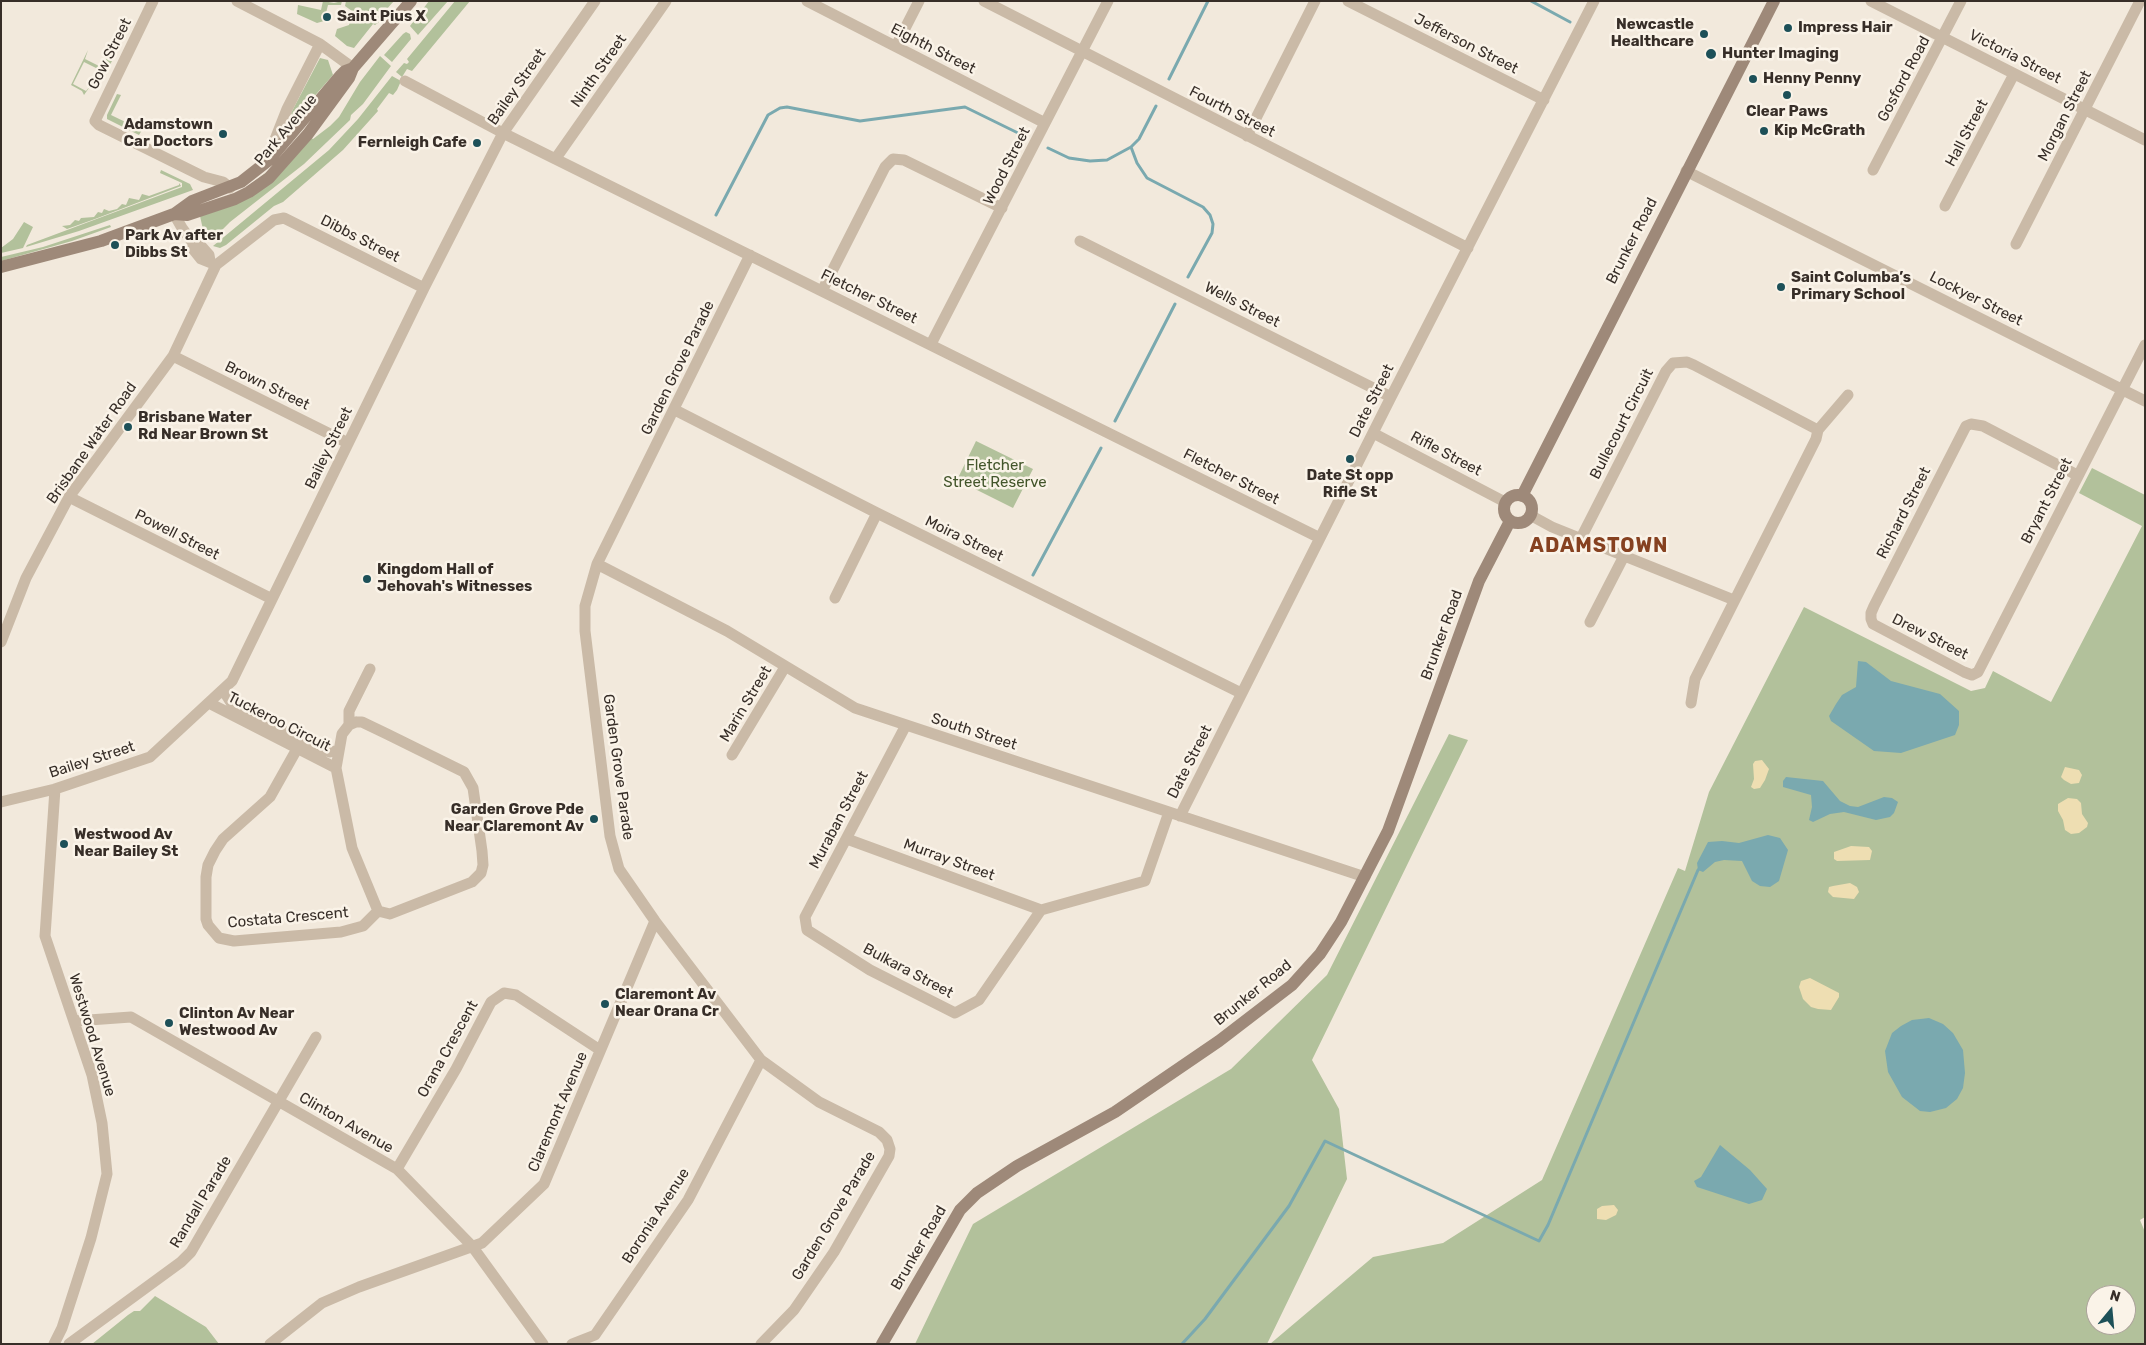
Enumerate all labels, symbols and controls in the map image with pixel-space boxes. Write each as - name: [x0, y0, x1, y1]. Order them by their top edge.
- place label: Saint Pius X: [337, 8, 426, 26]
- street label: Jefferson Street: [1411, 10, 1521, 78]
- marker: Saint Pius X: [321, 11, 333, 23]
- street label: Gow Street: [84, 15, 136, 93]
- place label: Newcastle Healthcare: [1611, 16, 1694, 51]
- place label: Impress Hair: [1798, 19, 1893, 37]
- street label: Eighth Street: [888, 20, 978, 78]
- marker: Impress Hair: [1782, 22, 1794, 34]
- street label: Victoria Street: [1966, 26, 2064, 88]
- marker: Newcastle Healthcare: [1698, 28, 1710, 40]
- street label: Ninth Street: [567, 31, 631, 111]
- street label: Gosford Road: [1874, 33, 1934, 125]
- street label: Bailey Street: [484, 45, 550, 129]
- place label: Hunter Imaging: [1722, 45, 1839, 63]
- marker: Hunter Imaging: [1704, 47, 1718, 61]
- street label: Morgan Street: [2034, 68, 2096, 164]
- place label: Henny Penny: [1763, 70, 1861, 88]
- marker: Henny Penny: [1747, 73, 1759, 85]
- street label: Fourth Street: [1186, 83, 1278, 141]
- marker: Clear Paws: [1781, 89, 1793, 101]
- street label: Park Avenue: [251, 91, 321, 169]
- street label: Hall Street: [1942, 96, 1992, 170]
- place label: Clear Paws: [1746, 103, 1828, 121]
- place label: Adamstown Car Doctors: [124, 116, 213, 151]
- place label: Kip McGrath: [1774, 122, 1865, 140]
- street label: Wood Street: [980, 124, 1034, 208]
- marker: Kip McGrath: [1758, 125, 1770, 137]
- marker: Adamstown Car Doctors: [217, 128, 229, 140]
- place label: Fernleigh Cafe: [358, 134, 467, 152]
- marker: Fernleigh Cafe: [471, 137, 483, 149]
- street label: Brunker Road: [1603, 195, 1661, 287]
- street label: Dibbs Street: [317, 211, 403, 267]
- place label: Park Av after Dibbs St: [125, 227, 223, 262]
- marker: Park Av after Dibbs St: [109, 239, 121, 251]
- street label: Fletcher Street: [818, 266, 920, 328]
- street label: Lockyer Street: [1926, 268, 2026, 330]
- place label: Saint Columba’s Primary School: [1791, 269, 1911, 304]
- street label: Wells Street: [1201, 278, 1283, 332]
- marker: Saint Columba’s Primary School: [1775, 281, 1787, 293]
- street label: Garden Grove Parade: [638, 298, 718, 438]
- street label: Brown Street: [222, 358, 312, 414]
- street label: Date Street: [1346, 361, 1398, 441]
- street label: Bullecourt Circuit: [1586, 366, 1658, 482]
- street label: Brisbane Water Road: [43, 379, 141, 507]
- street label: Bailey Street: [301, 404, 357, 492]
- place label: Brisbane Water Rd Near Brown St: [138, 409, 268, 444]
- marker: Brisbane Water Rd Near Brown St: [122, 421, 134, 433]
- street label: Rifle Street: [1407, 428, 1485, 480]
- street label: Fletcher Street: [1180, 445, 1282, 509]
- marker: Date St opp Rifle St: [1344, 453, 1356, 465]
- street label: Bryant Street: [2018, 455, 2076, 547]
- park label: Fletcher Street Reserve: [943, 457, 1047, 492]
- street label: Richard Street: [1873, 464, 1935, 562]
- place label: Date St opp Rifle St: [1307, 467, 1393, 502]
- street label: Powell Street: [132, 506, 222, 564]
- street label: Moira Street: [922, 512, 1006, 566]
- district label: ADAMSTOWN: [1528, 534, 1670, 558]
- place label: Kingdom Hall of Jehovah's Witnesses: [377, 561, 532, 596]
- marker: Kingdom Hall of Jehovah's Witnesses: [361, 573, 373, 585]
- street label: Brunker Road: [1417, 588, 1467, 682]
- street label: Drew Street: [1889, 610, 1971, 664]
- street label: Marin Street: [716, 663, 776, 745]
- street label: Tuckeroo Circuit: [225, 688, 333, 756]
- street label: Garden Grove Parade: [599, 693, 637, 841]
- street label: South Street: [929, 710, 1019, 754]
- street label: Date Street: [1164, 722, 1216, 802]
- street label: Bailey Street: [47, 738, 137, 782]
- street label: Muraban Street: [806, 768, 872, 872]
- place label: Garden Grove Pde Near Claremont Av: [444, 801, 584, 836]
- marker: Garden Grove Pde Near Claremont Av: [588, 813, 600, 825]
- place label: Westwood Av Near Bailey St: [74, 826, 178, 861]
- street label: Murray Street: [901, 835, 997, 885]
- marker: Westwood Av Near Bailey St: [58, 838, 70, 850]
- street label: Costata Crescent: [227, 904, 349, 932]
- street label: Bulkara Street: [860, 940, 956, 1002]
- street label: Brunker Road: [1211, 956, 1295, 1030]
- street label: Westwood Avenue: [65, 971, 119, 1099]
- place label: Claremont Av Near Orana Cr: [615, 986, 719, 1021]
- street label: Orana Crescent: [414, 997, 482, 1101]
- marker: Claremont Av Near Orana Cr: [599, 998, 611, 1010]
- place label: Clinton Av Near Westwood Av: [179, 1005, 294, 1040]
- marker: Clinton Av Near Westwood Av: [163, 1017, 175, 1029]
- street label: Claremont Avenue: [525, 1049, 591, 1175]
- street label: Clinton Avenue: [296, 1089, 396, 1157]
- street label: Garden Grove Parade: [788, 1148, 880, 1284]
- street label: Randall Parade: [166, 1153, 236, 1251]
- street label: Boronia Avenue: [618, 1165, 694, 1267]
- street label: Brunker Road: [888, 1203, 950, 1293]
- north arrow: [2086, 1285, 2136, 1335]
- text: N: [2108, 1287, 2123, 1306]

